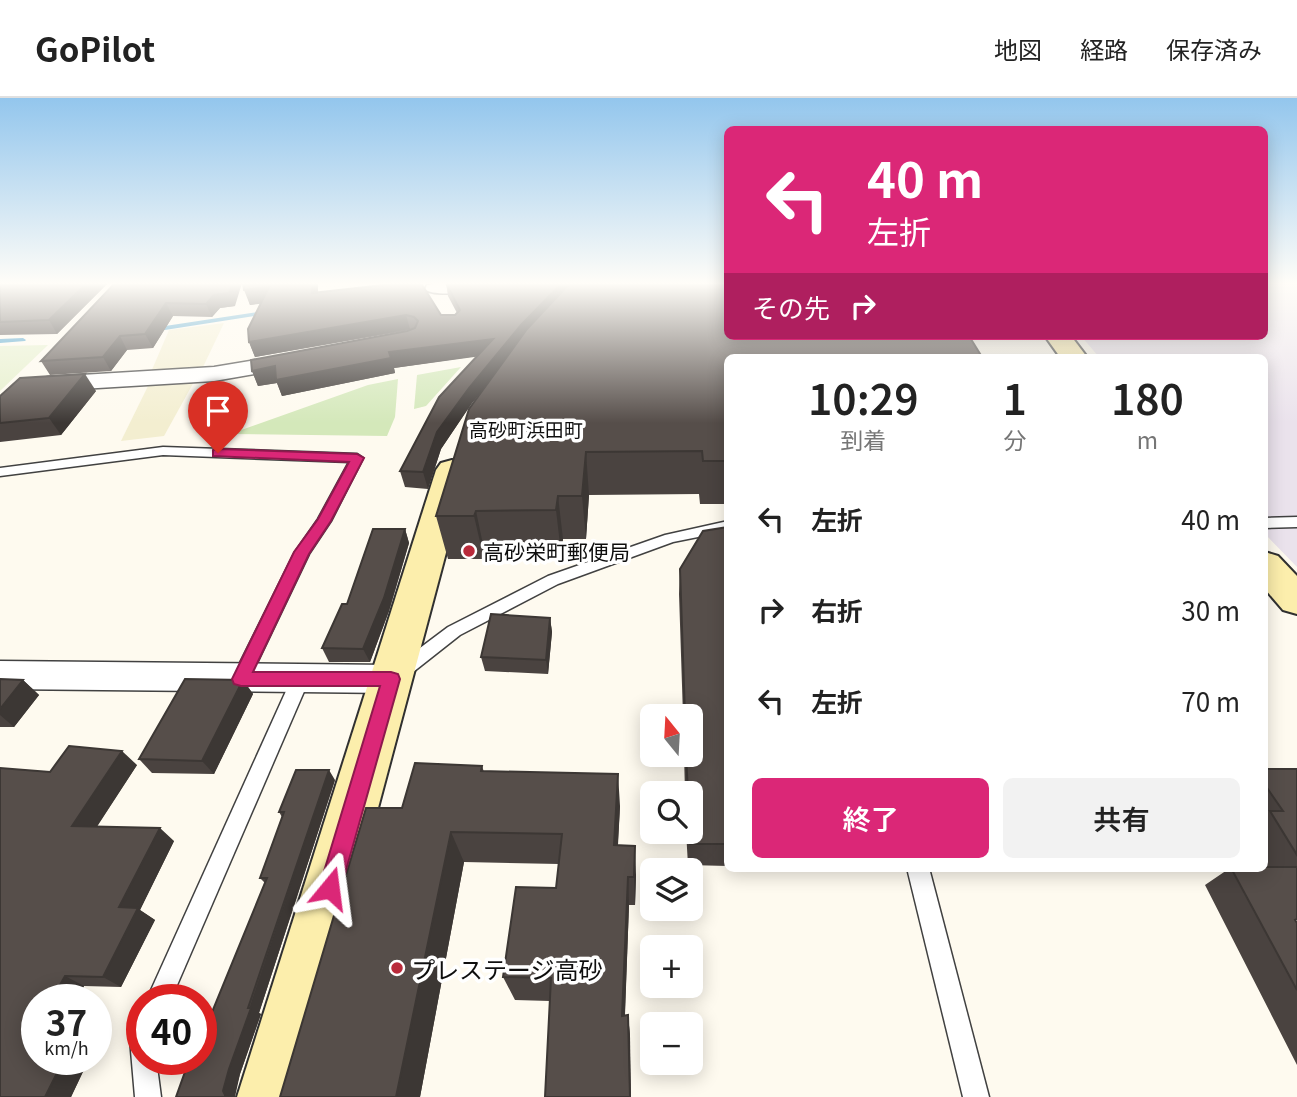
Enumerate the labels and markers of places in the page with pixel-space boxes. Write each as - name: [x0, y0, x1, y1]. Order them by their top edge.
- pin: [188, 381, 248, 453]
- place label: 高砂栄町郵便局: [483, 536, 630, 566]
- marker: 高砂栄町郵便局: [461, 543, 477, 559]
- place label: プレステージ高砂: [411, 951, 603, 986]
- marker: プレステージ高砂: [389, 960, 405, 976]

